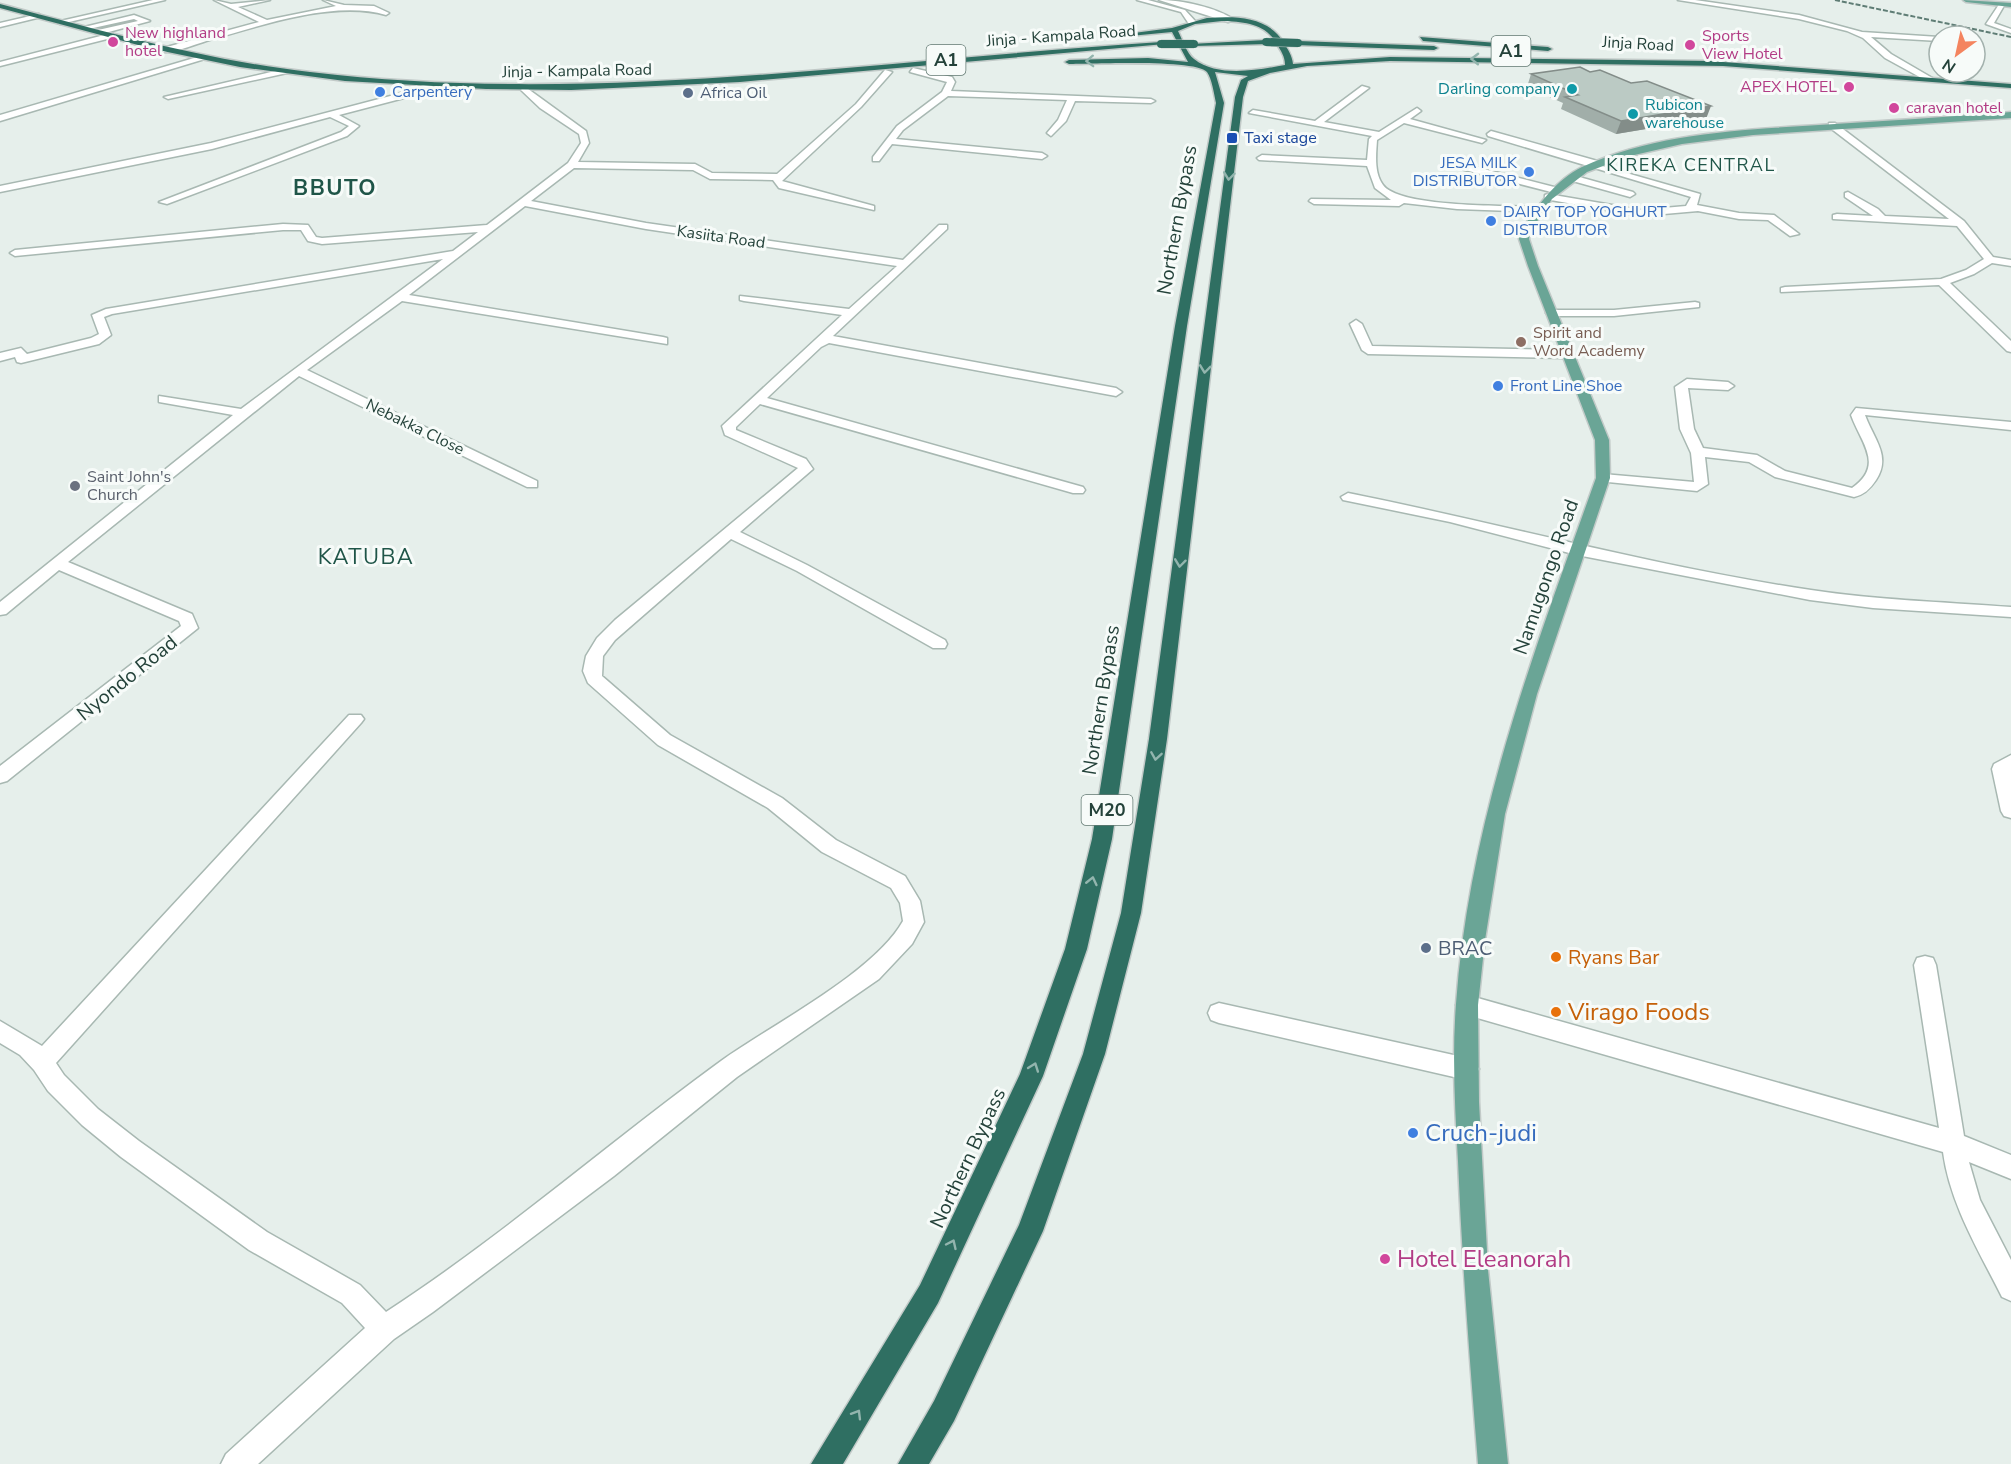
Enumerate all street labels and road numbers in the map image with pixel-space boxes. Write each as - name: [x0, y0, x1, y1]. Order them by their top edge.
- street label: Jinja - Kampala Road: [985, 20, 1136, 52]
- street label: Jinja Road: [1601, 31, 1674, 57]
- road number: A1: [1492, 36, 1530, 66]
- road number: A1: [926, 45, 966, 75]
- street label: Jinja - Kampala Road: [501, 59, 652, 83]
- street label: Northern Bypass: [1151, 143, 1203, 297]
- street label: Kasiita Road: [675, 220, 767, 254]
- street label: Nebakka Close: [362, 394, 468, 460]
- street label: Namugongo Road: [1507, 496, 1585, 658]
- street label: Northern Bypass: [1076, 623, 1126, 777]
- street label: Nyondo Road: [71, 629, 183, 727]
- road number: M20: [1082, 795, 1132, 825]
- street label: Northern Bypass: [924, 1084, 1012, 1232]

